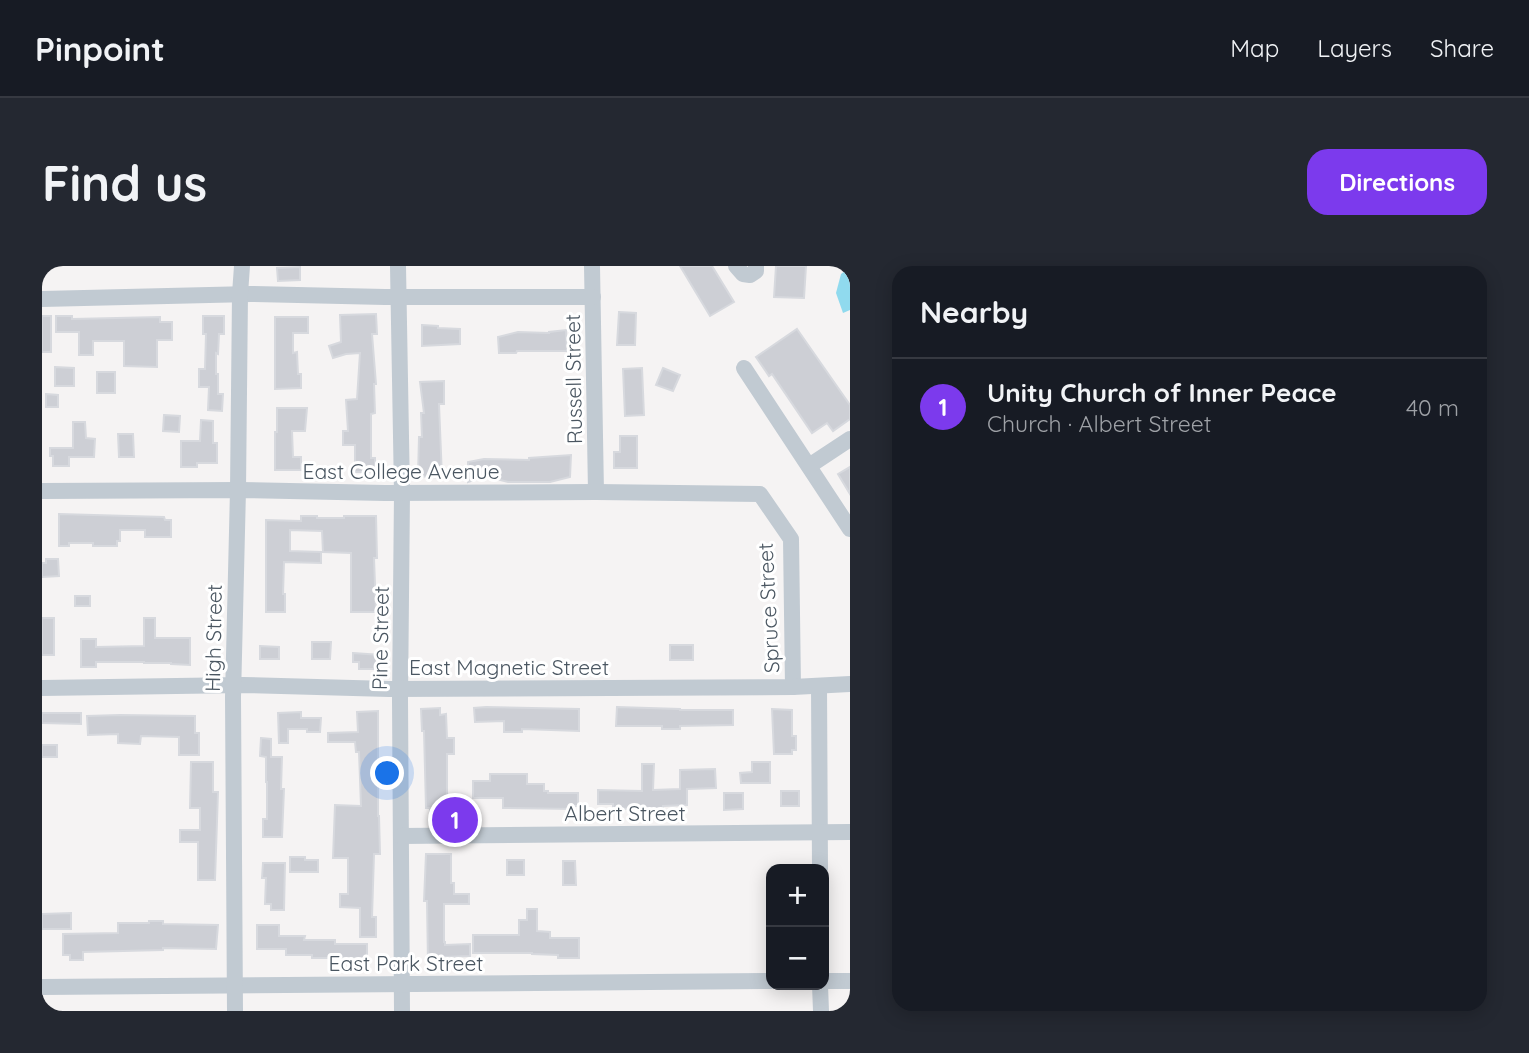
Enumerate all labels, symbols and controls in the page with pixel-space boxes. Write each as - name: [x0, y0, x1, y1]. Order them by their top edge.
- text: Pinpoint: [35, 28, 165, 69]
- text: Map: [1230, 33, 1279, 63]
- text: Layers: [1317, 33, 1392, 63]
- text: Share: [1430, 33, 1494, 63]
- button: Directions: [1307, 149, 1487, 215]
- text: Find us: [42, 152, 207, 213]
- text: Nearby: [920, 293, 1028, 331]
- street label: Russell Street: [559, 314, 587, 444]
- text: Unity Church of Inner Peace: [987, 376, 1337, 409]
- text: 1: [939, 393, 947, 422]
- text: 40 m: [1406, 393, 1459, 422]
- text: Church · Albert Street: [987, 409, 1211, 438]
- street label: East College Avenue: [302, 458, 500, 484]
- street label: Spruce Street: [752, 542, 784, 674]
- street label: High Street: [199, 584, 227, 692]
- street label: Pine Street: [366, 586, 394, 690]
- street label: East Magnetic Street: [409, 654, 609, 680]
- your location: [370, 756, 404, 790]
- pin: 1: [432, 794, 478, 846]
- street label: Albert Street: [564, 800, 686, 826]
- map controls: [766, 864, 829, 990]
- button: +: [766, 864, 829, 927]
- button: −: [766, 927, 829, 990]
- street label: East Park Street: [329, 950, 483, 976]

